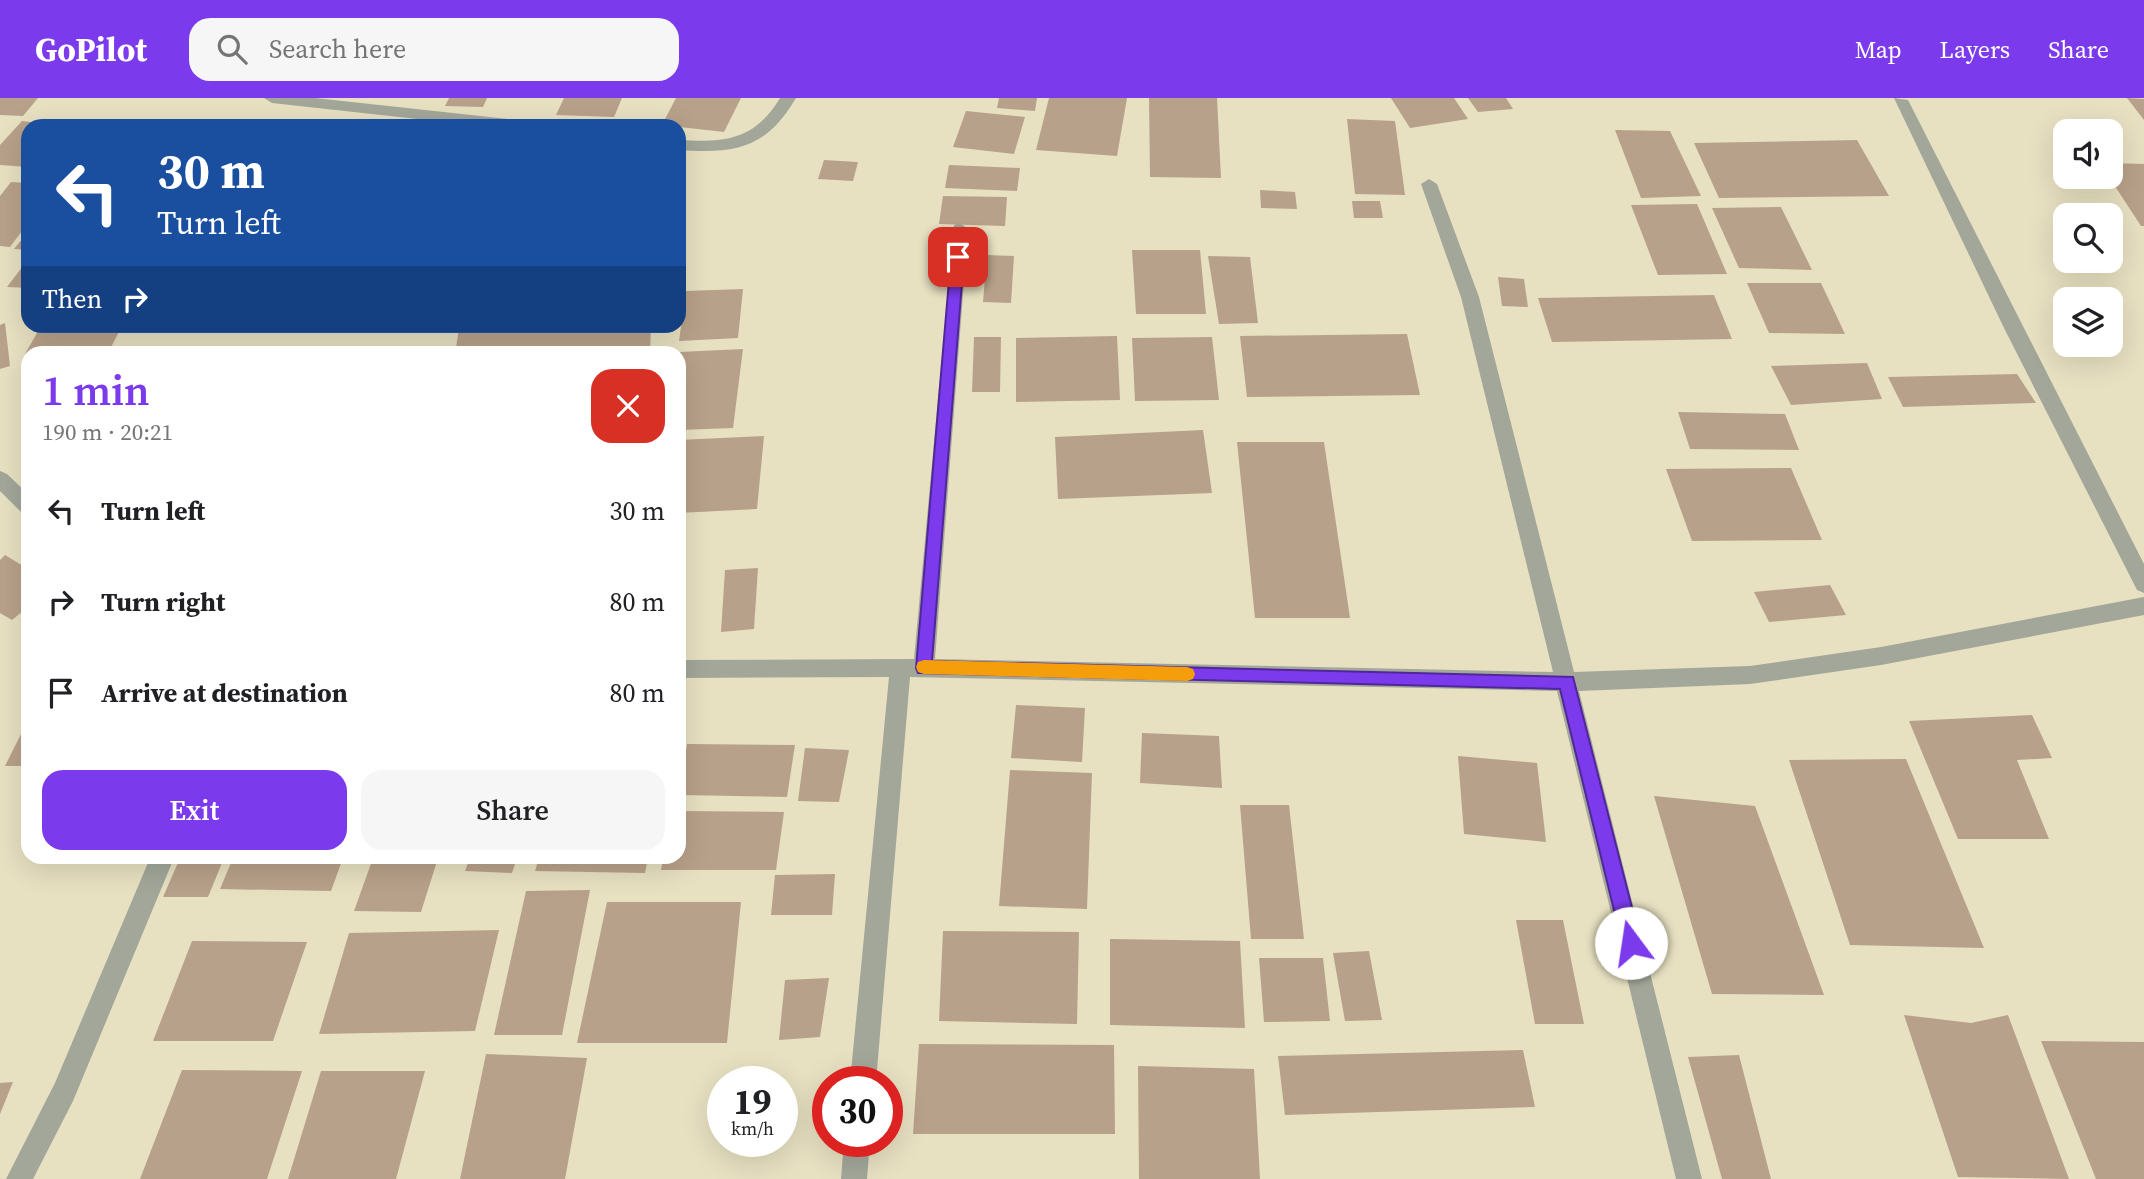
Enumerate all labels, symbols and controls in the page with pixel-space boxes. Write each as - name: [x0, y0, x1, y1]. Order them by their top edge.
- search box: [189, 18, 679, 81]
- text: GoPilot: [35, 27, 147, 72]
- icon: search: [213, 30, 251, 68]
- text: Search here: [269, 31, 406, 67]
- text: Map: [1855, 33, 1902, 66]
- text: Layers: [1940, 33, 2010, 66]
- text: Share: [2048, 33, 2109, 66]
- map controls: [2053, 119, 2123, 357]
- button: sound: [2053, 119, 2123, 189]
- text: 30 m: [157, 137, 265, 204]
- icon: left: [42, 147, 133, 238]
- text: Turn left: [157, 201, 281, 245]
- button: search: [2053, 203, 2123, 273]
- pin: [928, 227, 988, 287]
- icon: arrive: [939, 238, 977, 276]
- icon: right: [116, 280, 154, 318]
- text: Then: [42, 281, 102, 317]
- button: layers: [2053, 287, 2123, 357]
- text: 1 min: [42, 361, 150, 419]
- button: close: [591, 369, 665, 443]
- text: 190 m · 20:21: [42, 416, 173, 448]
- icon: left: [42, 492, 80, 530]
- text: Turn left: [101, 493, 205, 529]
- text: 30 m: [610, 493, 665, 529]
- icon: right: [42, 583, 80, 621]
- text: Turn right: [101, 584, 225, 620]
- text: 80 m: [610, 584, 665, 620]
- icon: arrive: [42, 674, 80, 712]
- text: Arrive at destination: [101, 675, 348, 711]
- text: 80 m: [610, 675, 665, 711]
- button: Exit: [42, 770, 347, 850]
- button: Share: [361, 770, 665, 850]
- position arrow: [1594, 906, 1668, 980]
- speed limit sign: 30: [812, 1066, 903, 1157]
- text: 19: [734, 1078, 771, 1126]
- text: km/h: [731, 1116, 774, 1141]

